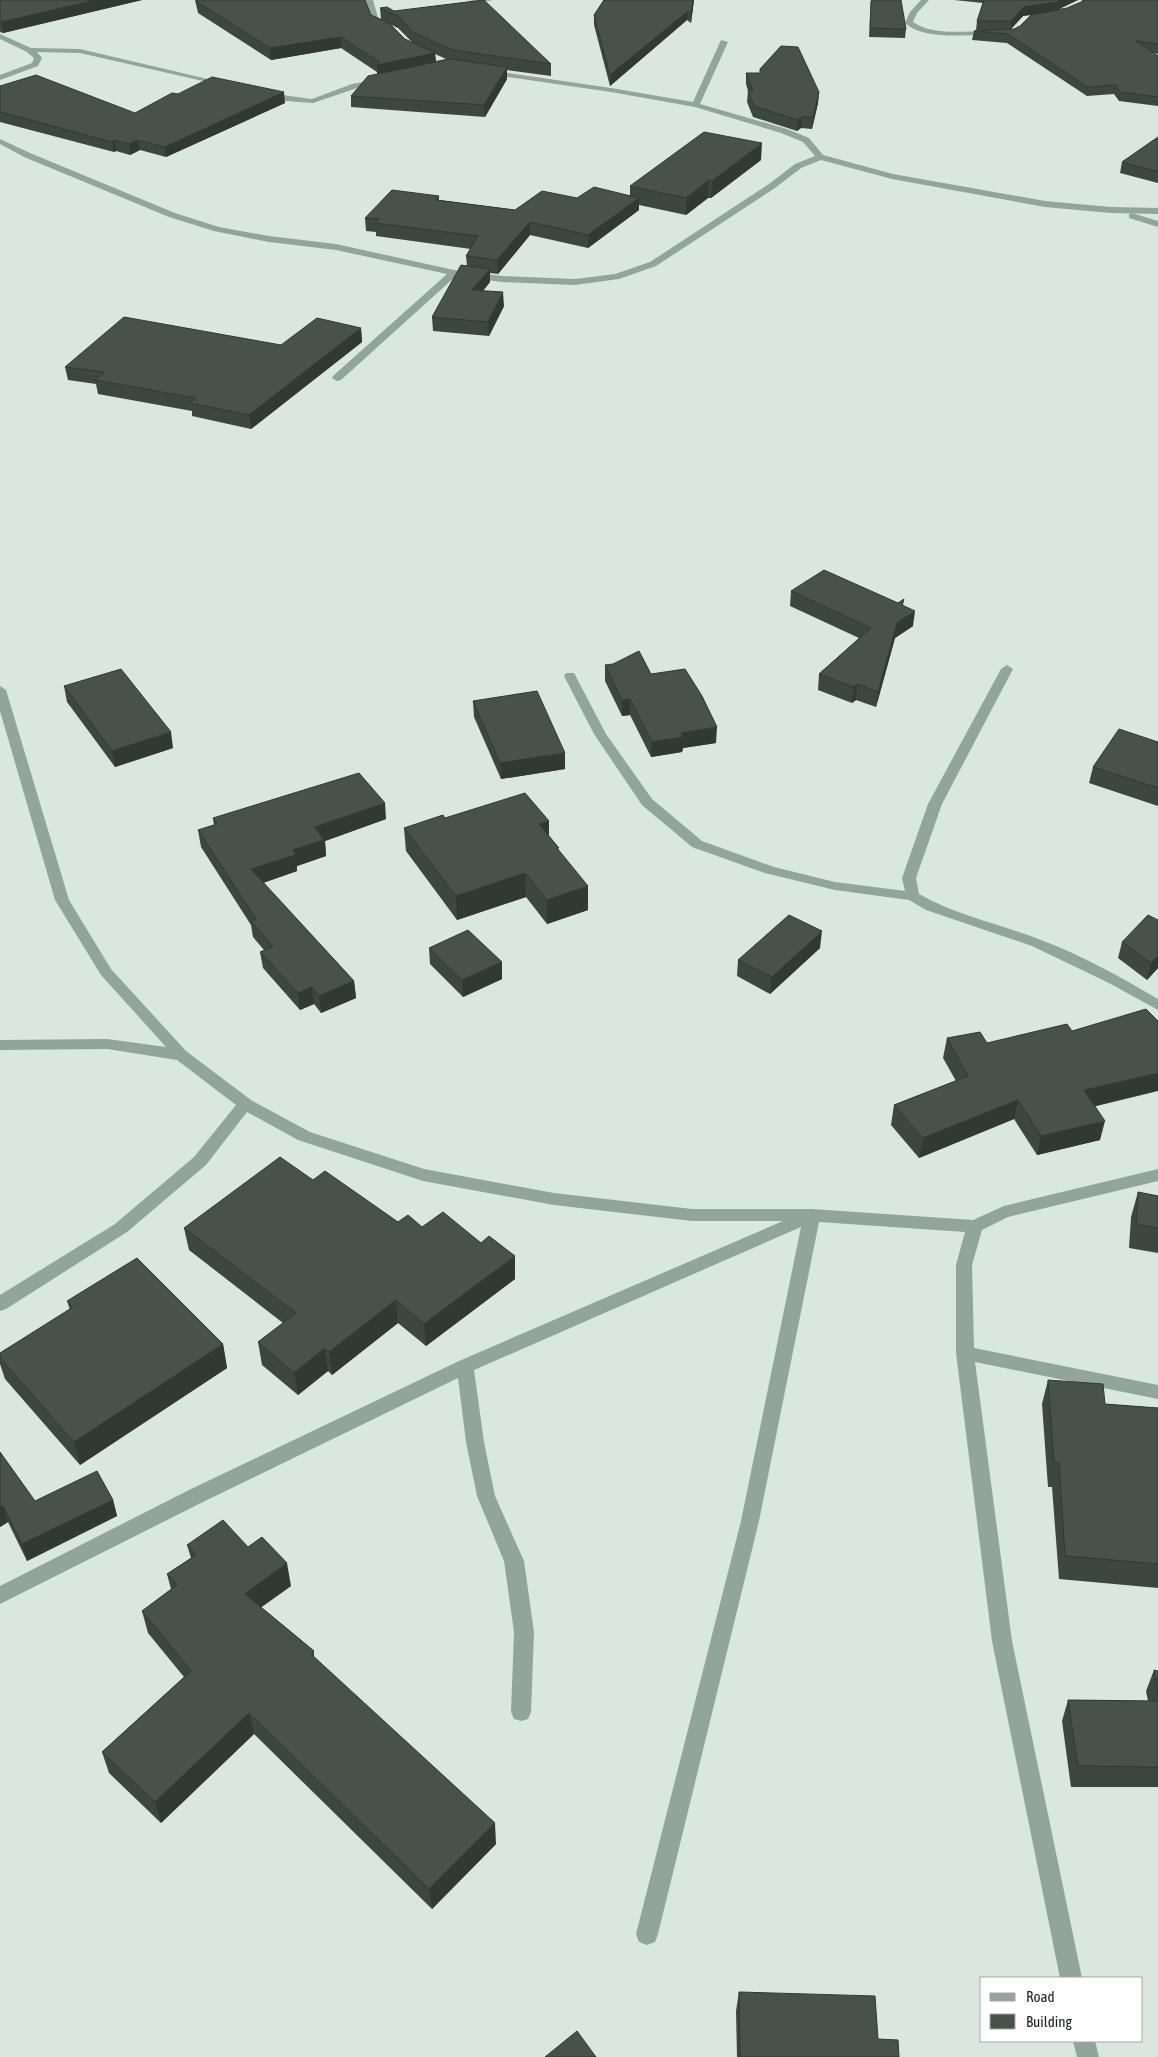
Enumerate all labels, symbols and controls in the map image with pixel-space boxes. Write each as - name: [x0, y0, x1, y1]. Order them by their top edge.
- legend: [980, 1977, 1143, 2042]
- text: Road: [1026, 1988, 1055, 2005]
- text: Building: [1026, 2013, 1072, 2030]

